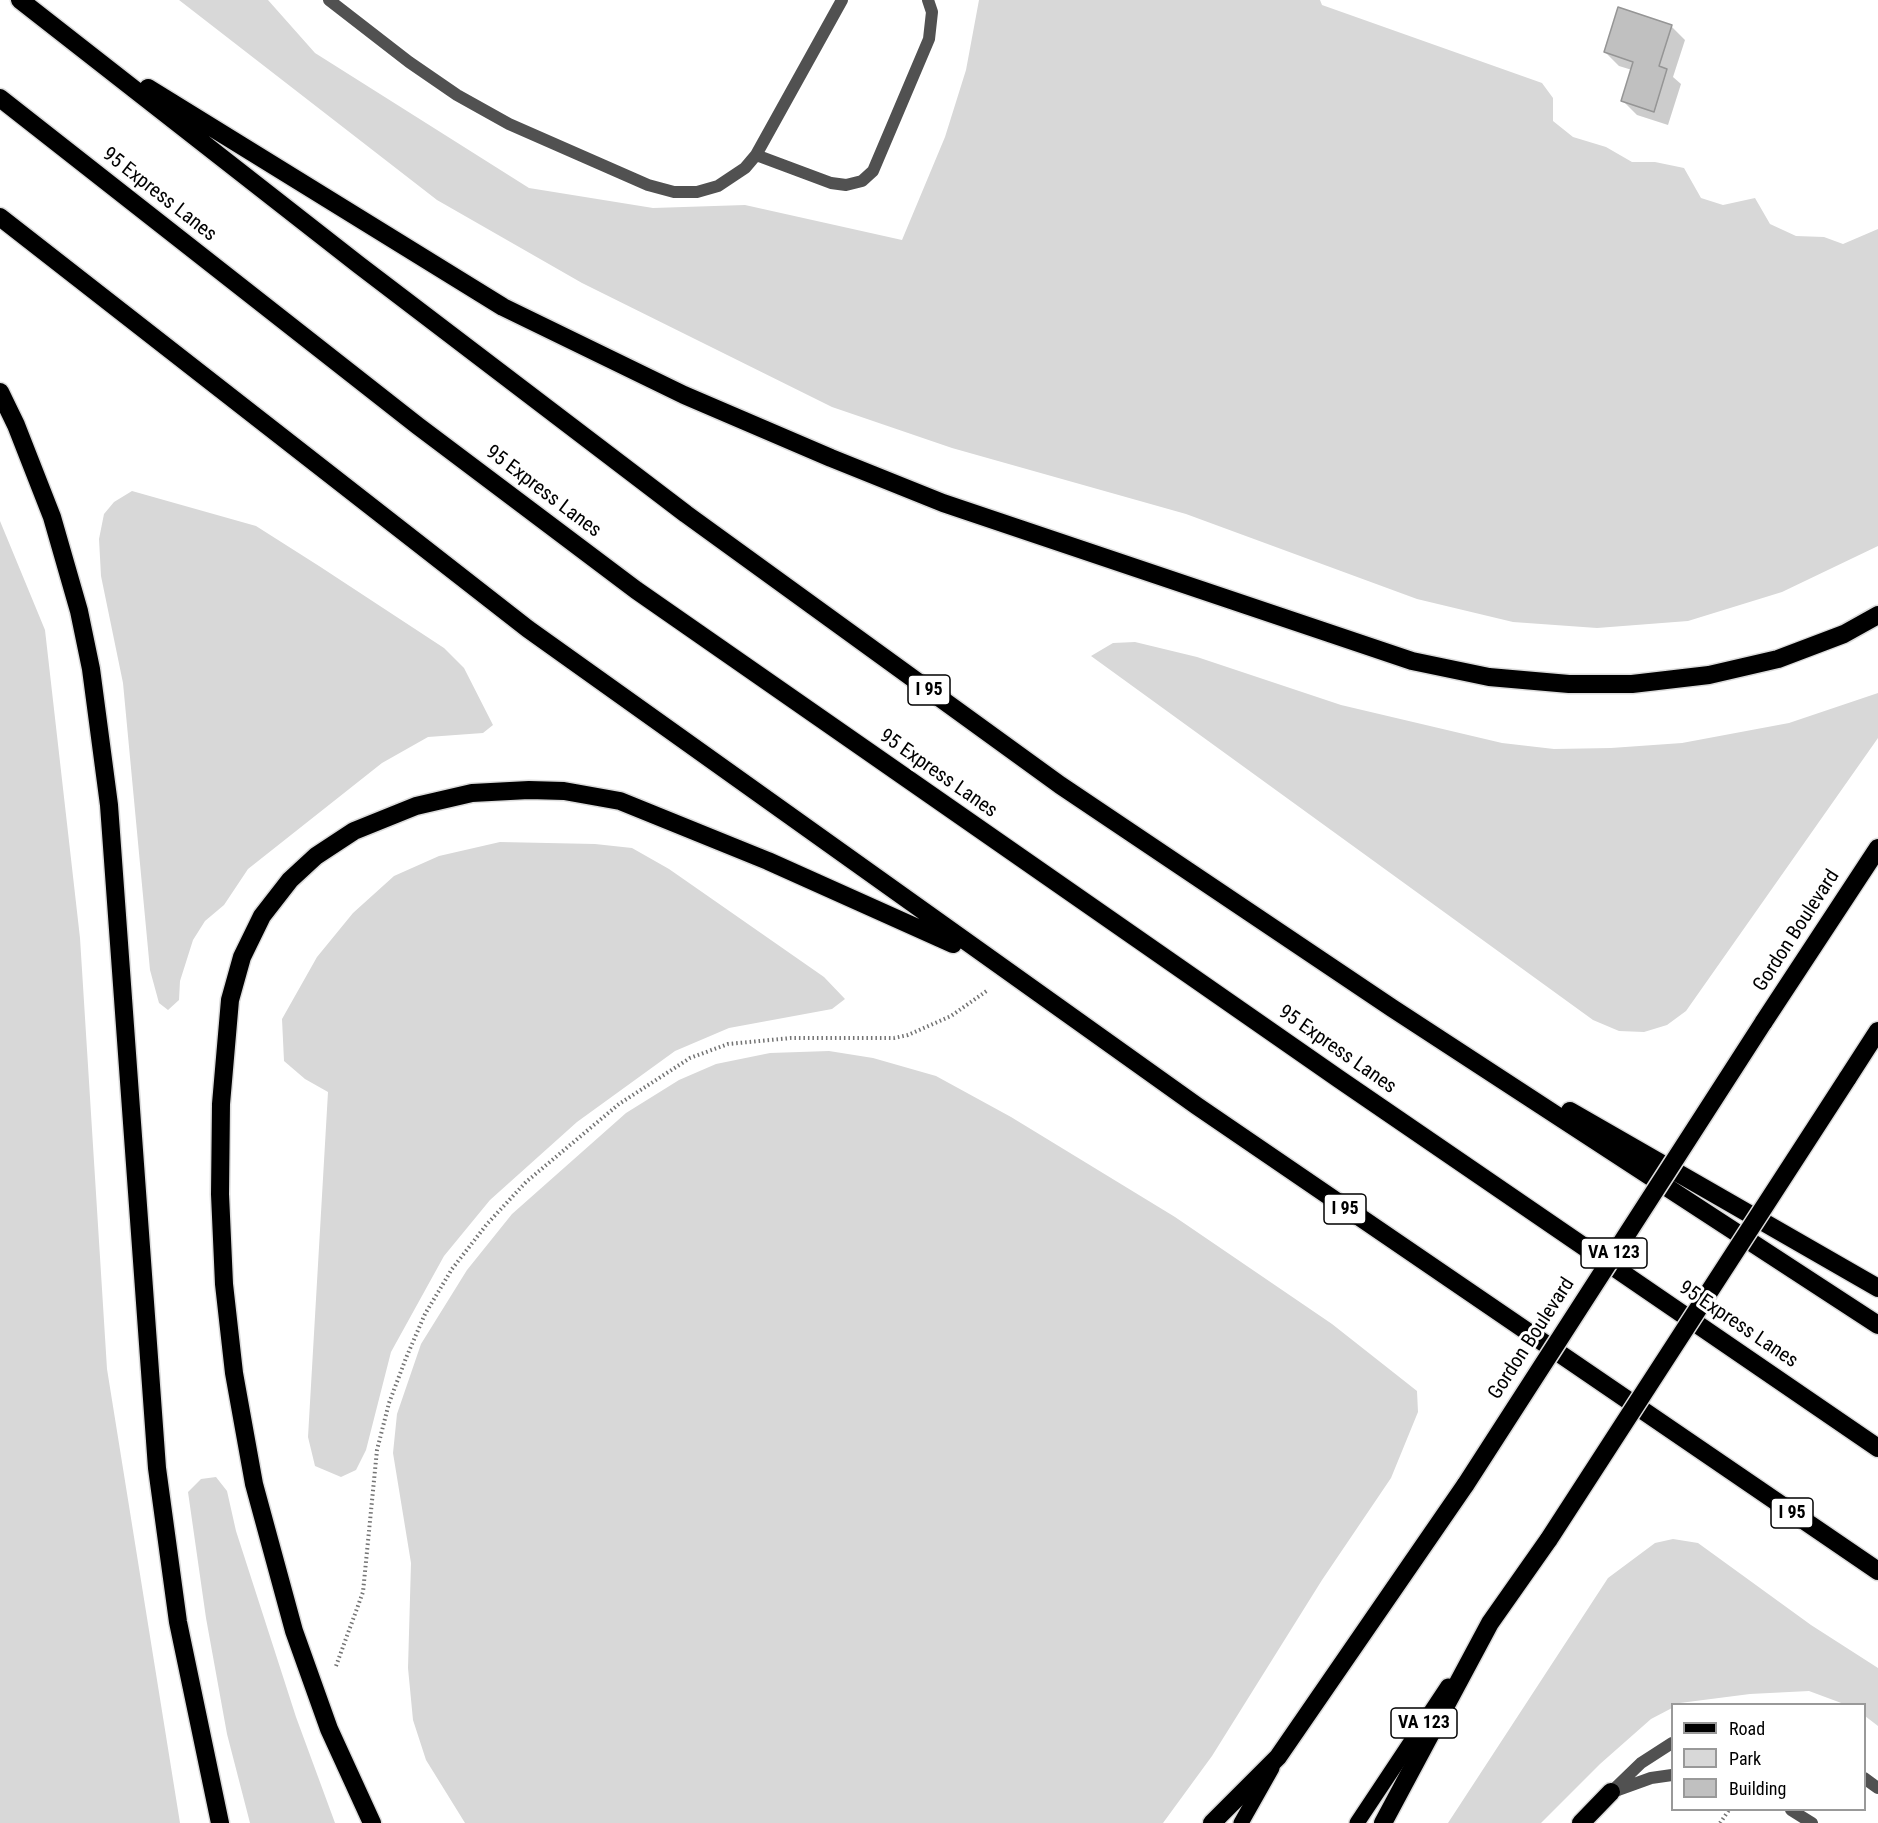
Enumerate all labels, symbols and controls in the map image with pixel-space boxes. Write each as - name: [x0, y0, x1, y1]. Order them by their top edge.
- street label: 95 Express Lanes: [97, 143, 221, 247]
- street label: 95 Express Lanes: [481, 441, 605, 543]
- road number: I 95: [908, 675, 950, 705]
- street label: 95 Express Lanes: [874, 725, 1002, 823]
- street label: Gordon Boulevard: [1749, 866, 1845, 996]
- street label: 95 Express Lanes: [1273, 1001, 1401, 1099]
- road number: I 95: [1324, 1194, 1366, 1224]
- road number: VA 123: [1581, 1238, 1647, 1268]
- street label: Gordon Boulevard: [1484, 1274, 1580, 1404]
- street label: 95 Express Lanes: [1674, 1276, 1802, 1374]
- road number: I 95: [1771, 1498, 1813, 1528]
- legend: [1671, 1703, 1866, 1811]
- road number: VA 123: [1391, 1708, 1457, 1738]
- text: Road: [1729, 1718, 1765, 1739]
- text: Park: [1729, 1748, 1761, 1769]
- text: Building: [1729, 1778, 1786, 1799]

